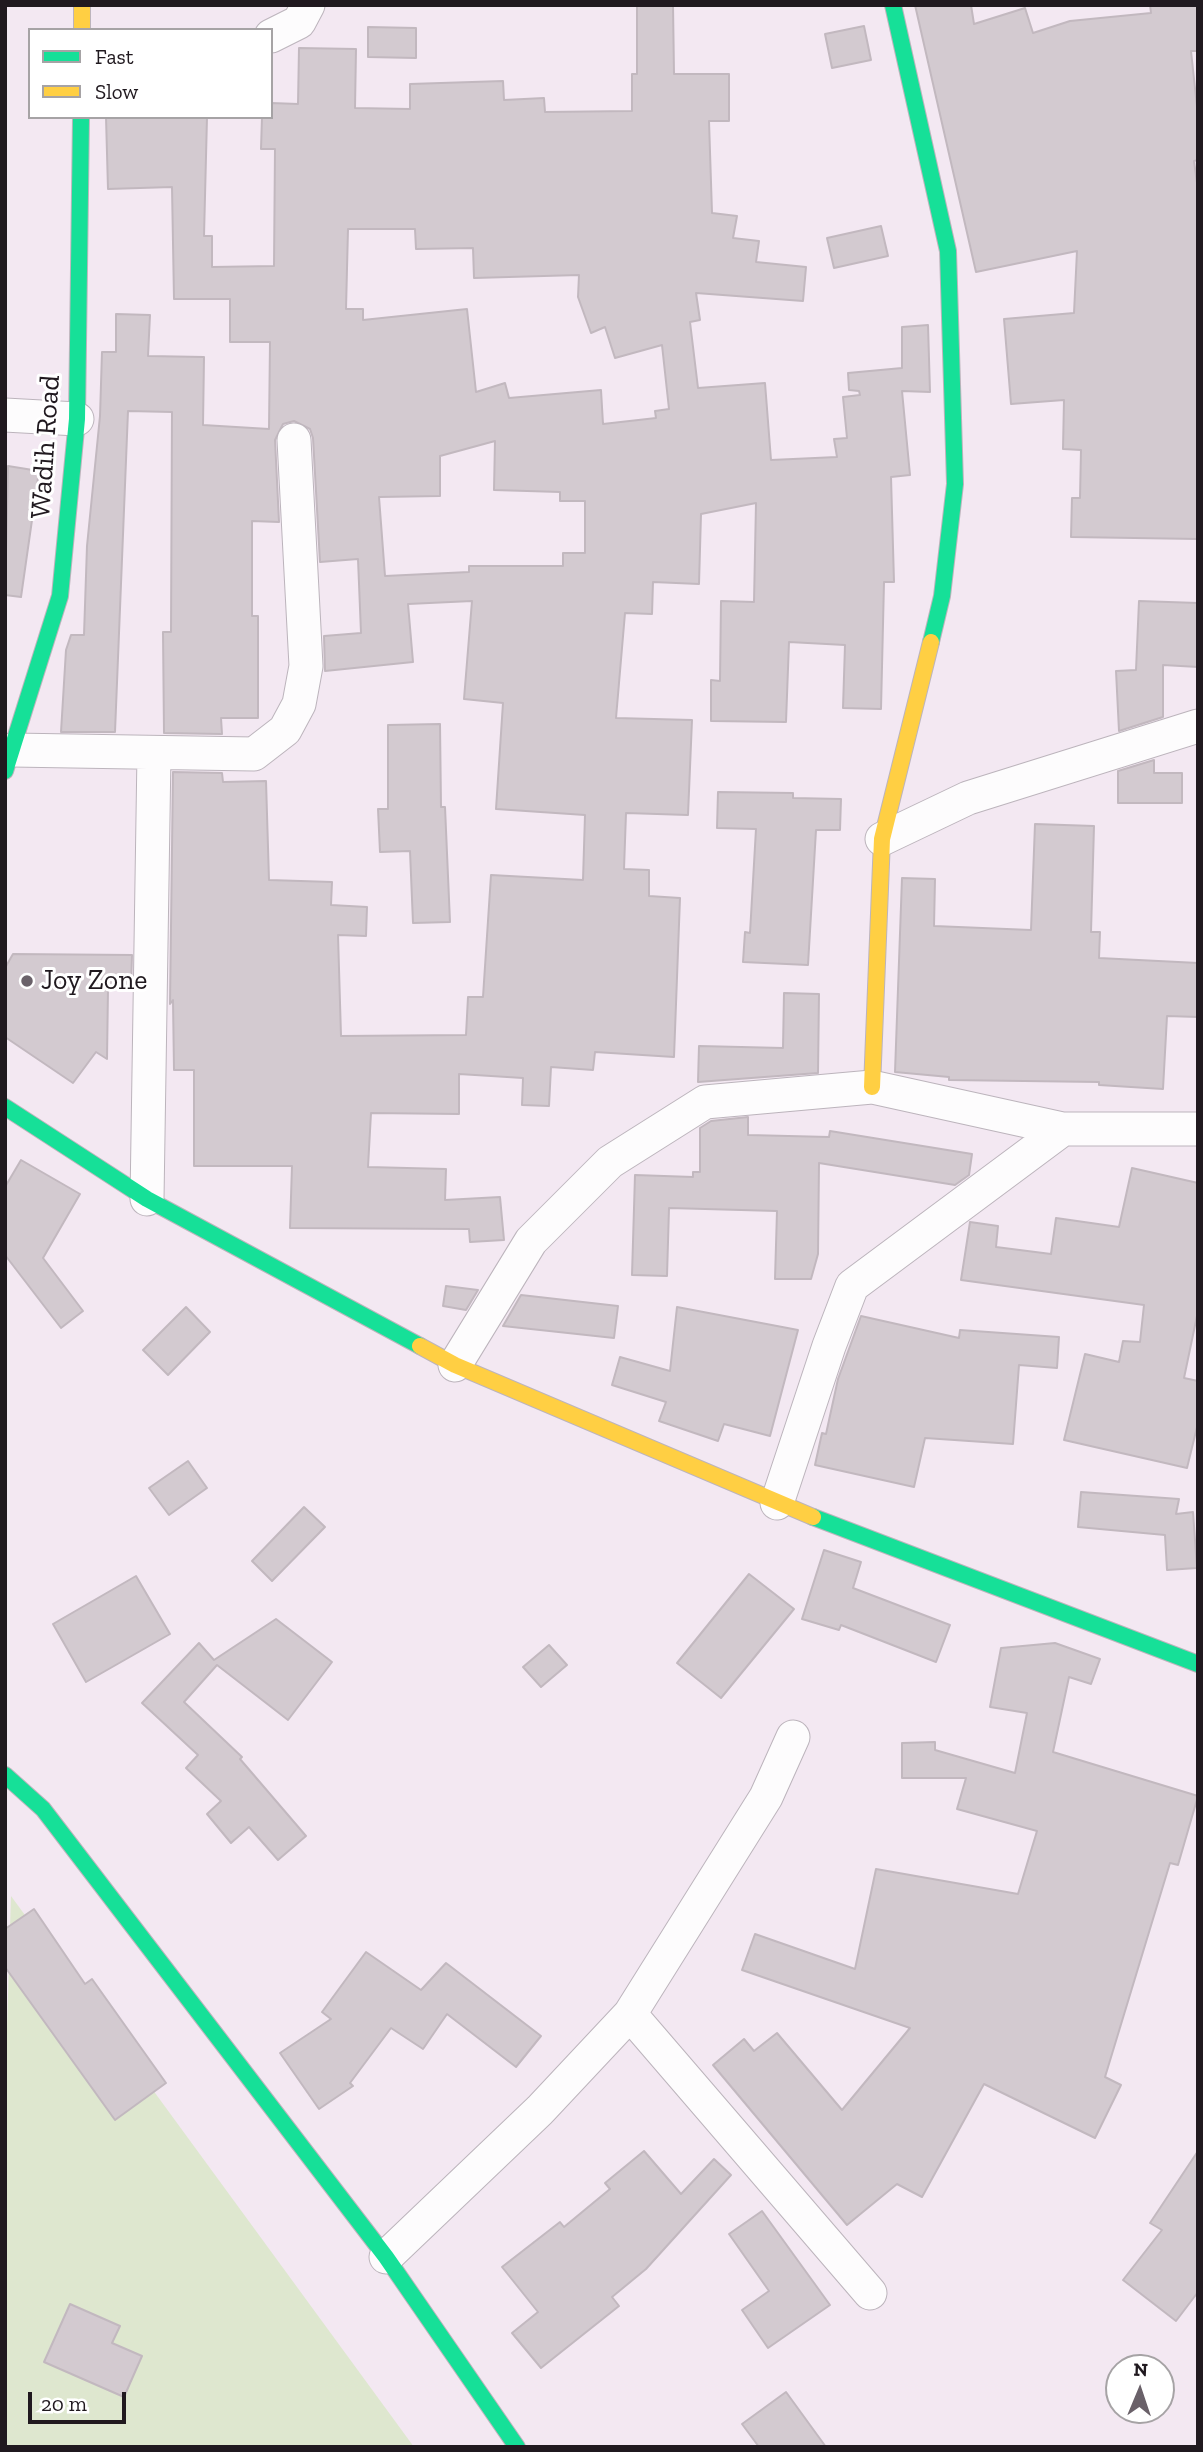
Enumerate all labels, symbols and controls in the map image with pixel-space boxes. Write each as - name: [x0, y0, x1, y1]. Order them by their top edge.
- legend: [28, 28, 273, 119]
- text: Fast: [95, 44, 134, 69]
- text: Slow: [95, 79, 138, 104]
- street label: Wadih Road: [24, 374, 68, 520]
- place label: Joy Zone: [41, 964, 147, 998]
- marker: Joy Zone: [19, 973, 35, 989]
- north arrow: [1105, 2354, 1175, 2424]
- text: N: [1133, 2358, 1148, 2381]
- scale bar: [32, 2378, 130, 2422]
- text: 20 m: [41, 2391, 87, 2416]

